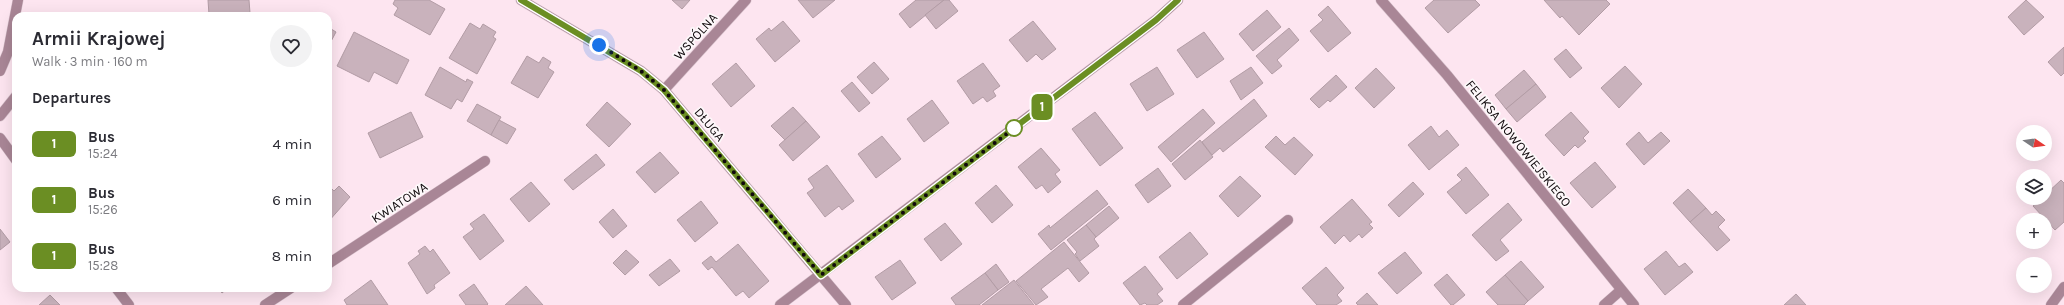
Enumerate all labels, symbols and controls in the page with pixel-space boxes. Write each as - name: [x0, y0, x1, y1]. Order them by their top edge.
- street label: WSPÓLNA: [670, 9, 721, 63]
- button: heart: [270, 25, 312, 67]
- text: Armii Krajowej: [32, 28, 166, 50]
- your location: [589, 35, 609, 55]
- text: Walk · 3 min · 160 m: [32, 54, 148, 69]
- street label: FELIKSA NOWOWIEJSKIEGO: [1463, 77, 1574, 210]
- text: Departures: [32, 89, 111, 107]
- line badge: 1: [1029, 94, 1055, 120]
- text: 1: [1040, 98, 1045, 115]
- street label: DŁUGA: [691, 105, 728, 144]
- unlabelled marker: [1005, 119, 1023, 137]
- north arrow: [2016, 125, 2052, 161]
- map controls: [2016, 125, 2052, 293]
- text: Bus: [88, 128, 115, 146]
- text: 1: [52, 135, 57, 152]
- text: 4 min: [273, 135, 312, 153]
- text: 15:24: [88, 146, 117, 161]
- button: layers: [2016, 169, 2052, 205]
- street label: KWIATOWA: [368, 179, 430, 226]
- text: Bus: [88, 184, 115, 202]
- text: 1: [52, 191, 57, 208]
- text: 6 min: [272, 191, 312, 209]
- text: 15:26: [88, 202, 118, 217]
- button: +: [2016, 213, 2052, 249]
- text: Bus: [88, 240, 115, 258]
- text: 1: [52, 247, 57, 264]
- text: 8 min: [272, 247, 312, 265]
- button: −: [2016, 257, 2052, 293]
- text: 15:28: [88, 258, 118, 273]

